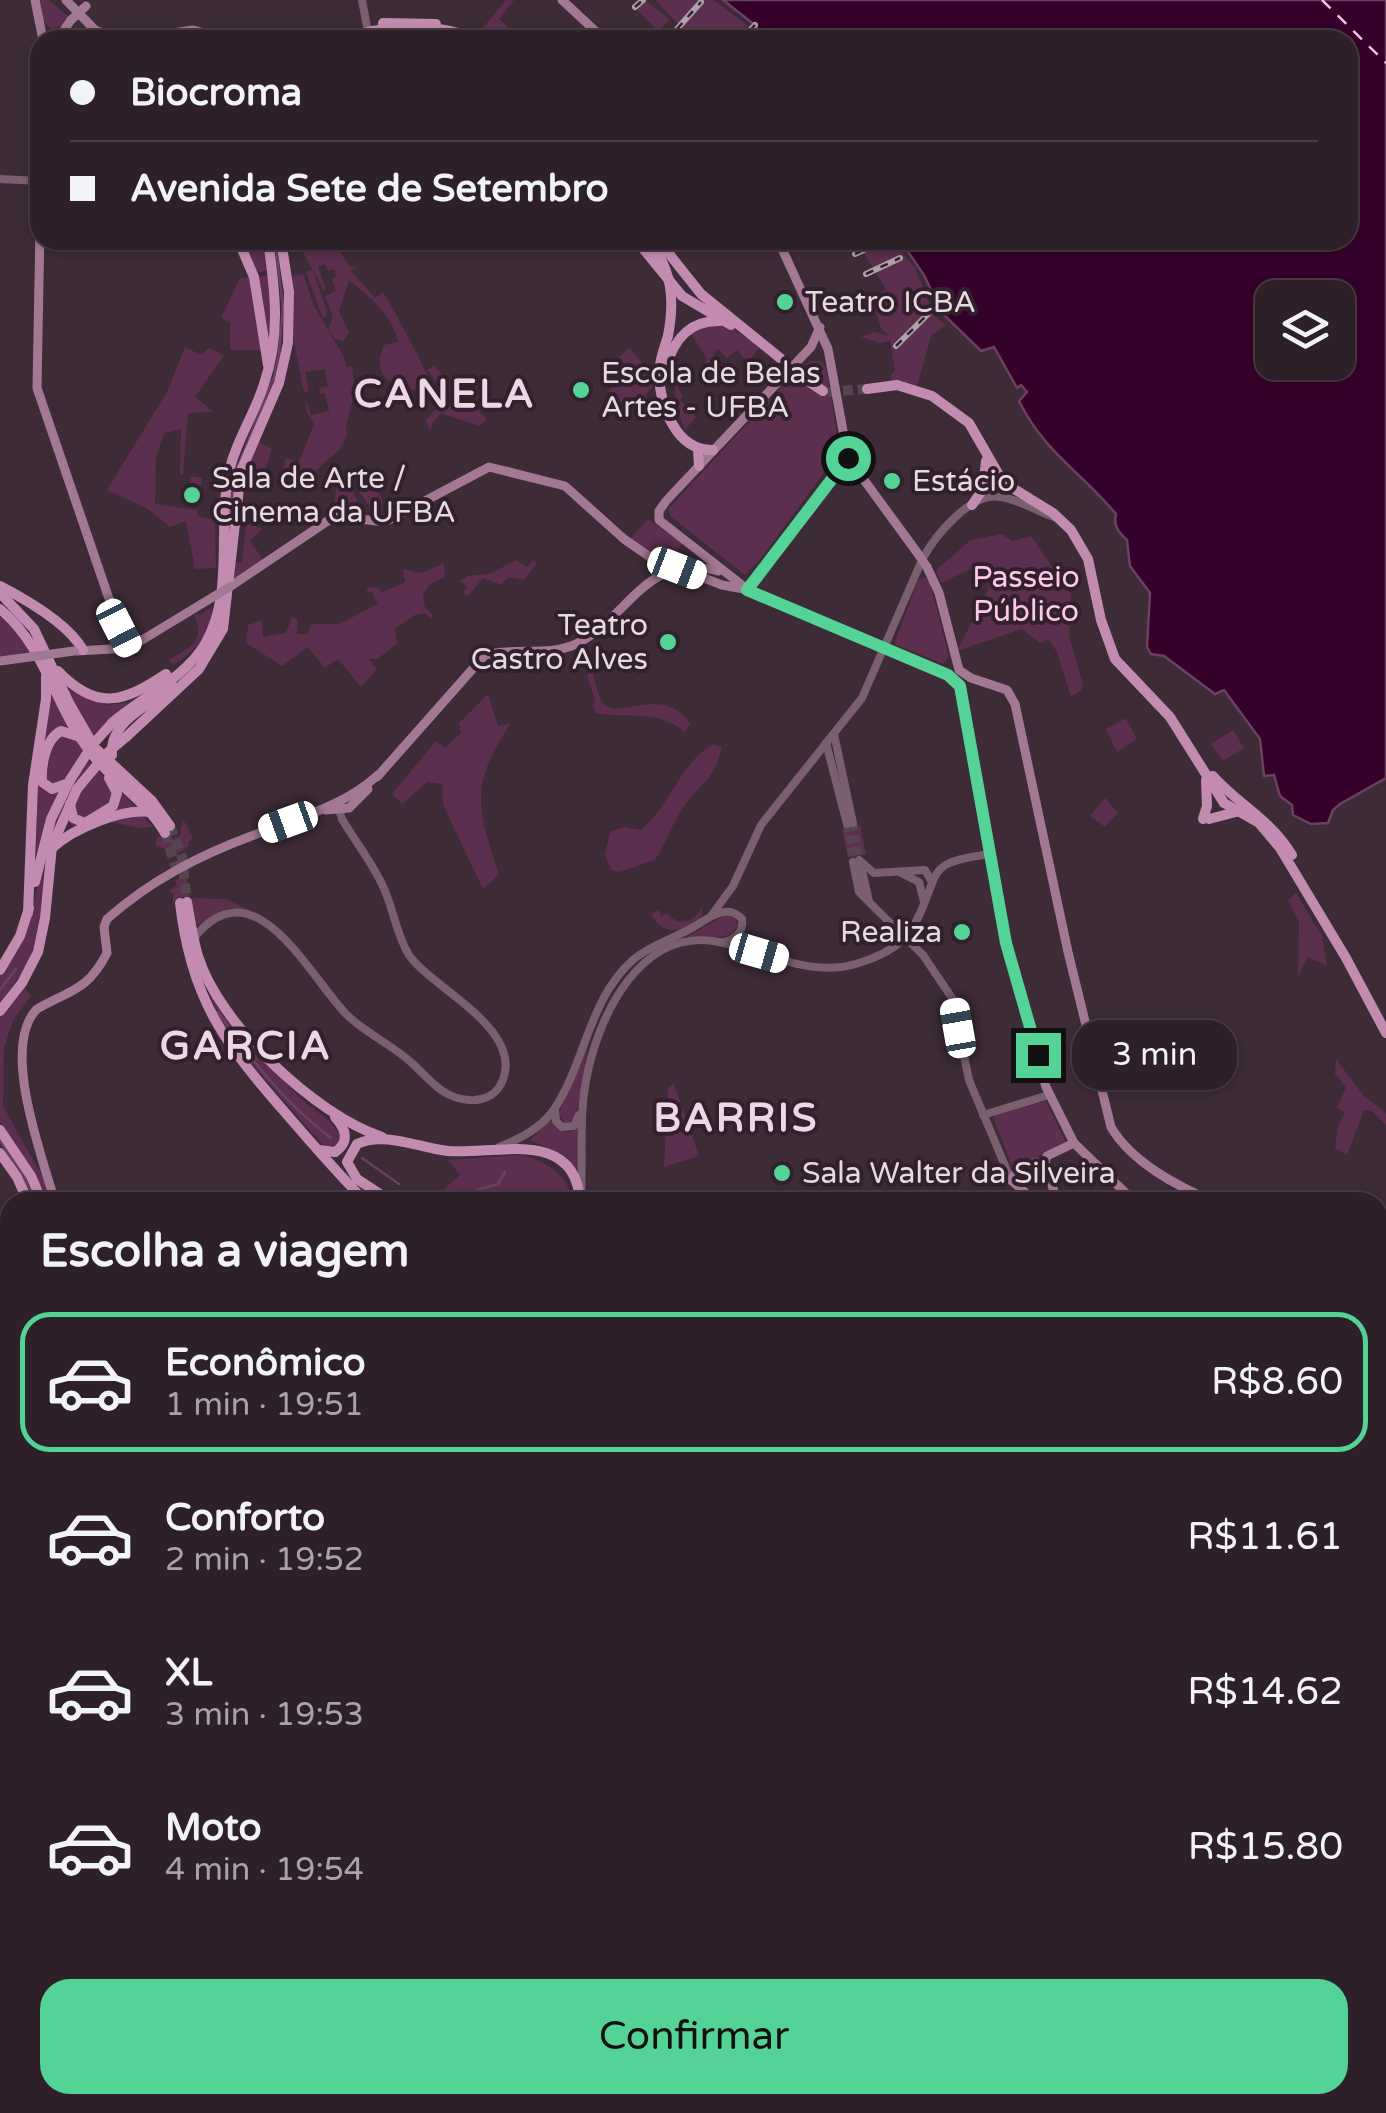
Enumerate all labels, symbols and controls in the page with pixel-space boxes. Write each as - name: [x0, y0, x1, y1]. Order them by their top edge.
- text: Biocroma: [130, 70, 302, 116]
- text: Avenida Sete de Setembro: [130, 166, 609, 212]
- map controls: [1255, 280, 1355, 380]
- button: layers: [1255, 280, 1355, 380]
- place label: Teatro ICBA: [805, 284, 976, 321]
- marker: Teatro ICBA: [774, 291, 796, 313]
- place label: Escola de Belas Artes - UFBA: [601, 355, 821, 426]
- district label: CANELA: [354, 370, 536, 418]
- marker: Escola de Belas Artes - UFBA: [570, 379, 592, 401]
- route start: [826, 436, 871, 481]
- place label: Sala de Arte / Cinema da UFBA: [212, 460, 456, 531]
- place label: Estácio: [912, 463, 1015, 500]
- marker: Estácio: [881, 470, 903, 492]
- marker: Sala de Arte / Cinema da UFBA: [181, 484, 203, 506]
- car: [644, 543, 710, 593]
- park label: Passeio Público: [972, 559, 1080, 630]
- car: [92, 594, 146, 662]
- place label: Teatro Castro Alves: [471, 607, 648, 678]
- marker: Teatro Castro Alves: [657, 631, 679, 653]
- car: [255, 798, 321, 846]
- place label: Realiza: [840, 914, 942, 951]
- marker: Realiza: [951, 921, 973, 943]
- car: [726, 930, 792, 976]
- car: [938, 996, 978, 1060]
- callout: 3 min: [1073, 1020, 1238, 1090]
- district label: GARCIA: [160, 1022, 332, 1070]
- route end: [1016, 1033, 1061, 1078]
- text: 3 min: [1112, 1036, 1197, 1074]
- district label: BARRIS: [653, 1094, 819, 1142]
- place label: Sala Walter da Silveira: [802, 1155, 1116, 1192]
- marker: Sala Walter da Silveira: [771, 1162, 793, 1184]
- text: Escolha a viagem: [40, 1225, 409, 1279]
- icon: car: [45, 1337, 135, 1427]
- text: Econômico: [165, 1340, 366, 1386]
- text: R$8.60: [1211, 1359, 1343, 1405]
- text: 1 min · 19:51: [165, 1386, 364, 1424]
- icon: car: [45, 1492, 135, 1582]
- text: Conforto: [165, 1495, 325, 1541]
- text: R$11.61: [1187, 1514, 1343, 1560]
- text: 2 min · 19:52: [165, 1541, 364, 1579]
- icon: car: [45, 1647, 135, 1737]
- text: XL: [165, 1650, 212, 1696]
- text: R$14.62: [1187, 1669, 1343, 1715]
- text: 3 min · 19:53: [165, 1696, 364, 1734]
- icon: car: [45, 1802, 135, 1892]
- text: Moto: [165, 1805, 261, 1851]
- text: R$15.80: [1188, 1824, 1343, 1870]
- text: 4 min · 19:54: [165, 1851, 364, 1889]
- button: Confirmar: [40, 1979, 1348, 2094]

